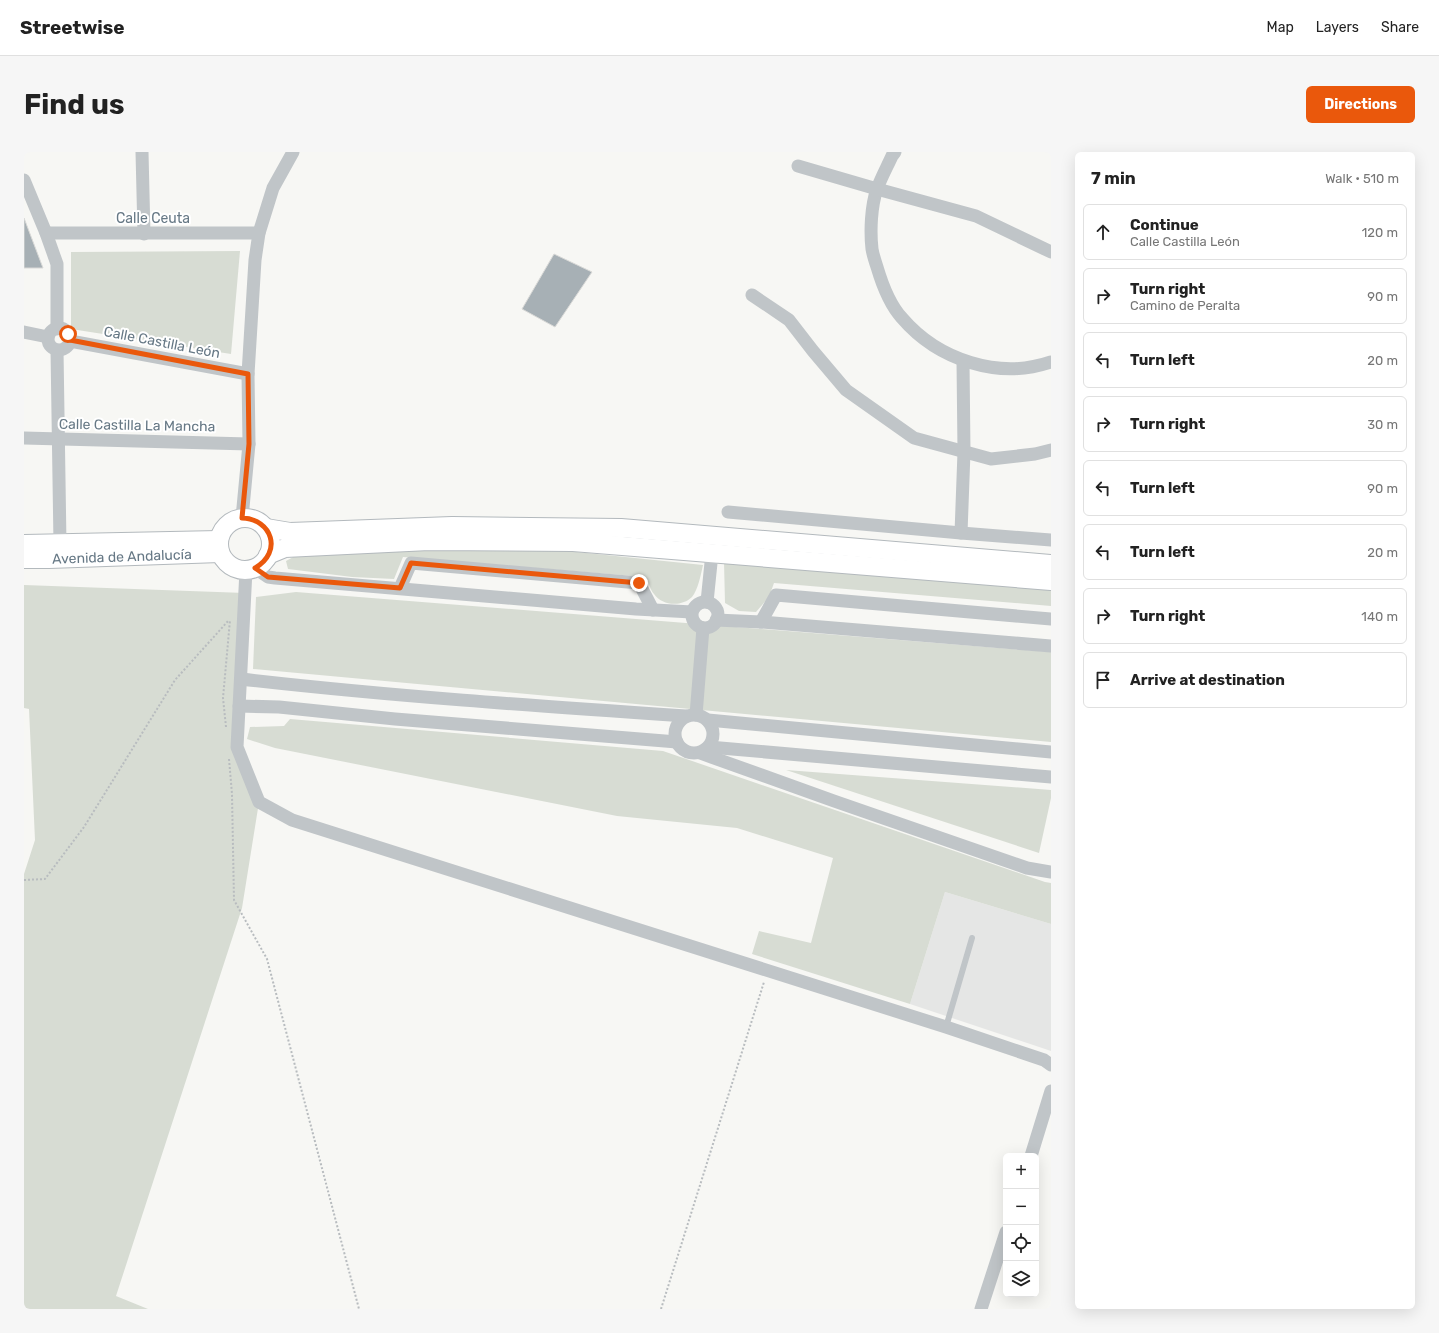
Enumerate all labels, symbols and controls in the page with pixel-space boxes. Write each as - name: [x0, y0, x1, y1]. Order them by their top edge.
- text: Streetwise: [20, 16, 125, 39]
- text: Map: [1267, 19, 1294, 36]
- text: Layers: [1316, 19, 1359, 36]
- text: Share: [1381, 19, 1419, 36]
- button: Directions: [1306, 86, 1415, 123]
- text: Find us: [24, 88, 124, 121]
- text: 7 min: [1091, 168, 1136, 188]
- text: Walk · 510 m: [1325, 171, 1399, 186]
- street label: Calle Ceuta: [116, 210, 190, 227]
- text: Continue: [1130, 216, 1199, 234]
- icon: ahead: [1092, 221, 1114, 243]
- text: 120 m: [1362, 225, 1398, 240]
- text: Calle Castilla León: [1130, 234, 1240, 249]
- text: Turn right: [1130, 280, 1205, 298]
- icon: right: [1092, 285, 1114, 307]
- text: 90 m: [1367, 289, 1398, 304]
- text: Camino de Peralta: [1130, 298, 1240, 313]
- street label: Calle Castilla León: [102, 323, 222, 362]
- route start: [59, 325, 77, 343]
- icon: left: [1092, 349, 1114, 371]
- text: Turn left: [1130, 351, 1195, 369]
- text: 20 m: [1367, 353, 1398, 368]
- icon: right: [1092, 413, 1114, 435]
- text: Turn right: [1130, 415, 1205, 433]
- street label: Calle Castilla La Mancha: [59, 416, 215, 435]
- text: 30 m: [1367, 417, 1398, 432]
- icon: left: [1092, 477, 1114, 499]
- text: Turn left: [1130, 479, 1195, 497]
- text: 90 m: [1367, 481, 1398, 496]
- icon: left: [1092, 541, 1114, 563]
- text: Turn left: [1130, 543, 1195, 561]
- text: 20 m: [1367, 545, 1398, 560]
- street label: Avenida de Andalucía: [52, 546, 192, 568]
- route end: [630, 574, 648, 592]
- icon: right: [1092, 605, 1114, 627]
- text: Turn right: [1130, 607, 1205, 625]
- text: 140 m: [1361, 609, 1398, 624]
- icon: arrive: [1092, 669, 1114, 691]
- text: Arrive at destination: [1130, 671, 1285, 689]
- map controls: [1003, 1153, 1039, 1297]
- button: +: [1003, 1153, 1039, 1189]
- button: −: [1003, 1189, 1039, 1225]
- button: locate: [1003, 1225, 1039, 1261]
- button: layers: [1003, 1261, 1039, 1297]

